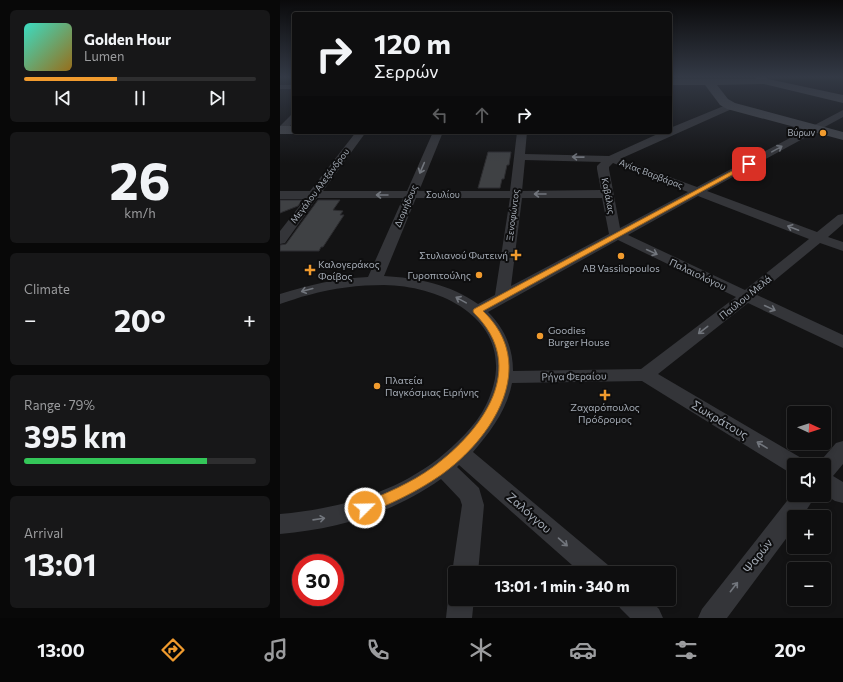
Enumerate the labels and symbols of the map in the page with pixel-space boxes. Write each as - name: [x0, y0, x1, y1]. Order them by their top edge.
- place label: Βύρων: [788, 127, 815, 138]
- marker: Βύρων: [818, 128, 828, 138]
- one-way arrow: [771, 145, 783, 152]
- street label: Μεγάλου Αλεξάνδρου: [288, 146, 351, 225]
- pin: [732, 147, 766, 181]
- one-way arrow: [572, 153, 585, 161]
- street label: Αγίας Βαρβάρας: [618, 156, 685, 191]
- one-way arrow: [418, 161, 426, 173]
- street label: Καβάλας: [600, 177, 617, 215]
- street label: Διομήδους: [392, 182, 420, 229]
- street label: Ξενοφώντος: [504, 188, 521, 241]
- street label: Σουλίου: [426, 189, 460, 200]
- one-way arrow: [534, 190, 547, 198]
- one-way arrow: [376, 191, 389, 199]
- one-way arrow: [788, 224, 800, 232]
- place label: Στυλιανού Φωτεινή: [419, 249, 508, 261]
- one-way arrow: [646, 249, 658, 257]
- marker: Στυλιανού Φωτεινή: [511, 250, 521, 260]
- marker: AB Vassilopoulos: [616, 251, 626, 261]
- street label: Παλαιολόγου: [668, 256, 729, 293]
- place label: Καλογεράκος Φοίβος: [318, 258, 380, 282]
- place label: AB Vassilopoulos: [582, 262, 660, 274]
- marker: Καλογεράκος Φοίβος: [305, 265, 315, 275]
- place label: Γυροπιτούλης: [407, 269, 471, 281]
- marker: Γυροπιτούλης: [474, 270, 484, 280]
- street label: Παύλου Μελά: [717, 272, 773, 322]
- one-way arrow: [301, 287, 314, 294]
- one-way arrow: [455, 295, 467, 303]
- one-way arrow: [764, 305, 776, 312]
- place label: Goodies Burger House: [548, 324, 609, 348]
- one-way arrow: [698, 326, 709, 334]
- marker: Goodies Burger House: [535, 331, 545, 341]
- street label: Ρήγα Φεραίου: [541, 369, 607, 383]
- place label: Πλατεία Παγκόσμιας Ειρήνης: [385, 374, 479, 398]
- marker: Πλατεία Παγκόσμιας Ειρήνης: [372, 381, 382, 391]
- marker: Ζαχαρόπουλος Πρόδρομος: [600, 390, 610, 400]
- street label: Σωκράτους: [690, 397, 751, 441]
- place label: Ζαχαρόπουλος Πρόδρομος: [570, 401, 640, 425]
- north arrow: [787, 406, 831, 450]
- one-way arrow: [757, 441, 768, 449]
- position arrow: [344, 487, 386, 529]
- street label: Ζαλόγγου: [505, 489, 555, 536]
- one-way arrow: [312, 515, 325, 523]
- street label: Ψαρών: [740, 535, 775, 575]
- one-way arrow: [558, 538, 569, 547]
- speed limit sign: 30: [292, 554, 344, 606]
- one-way arrow: [730, 582, 739, 593]

